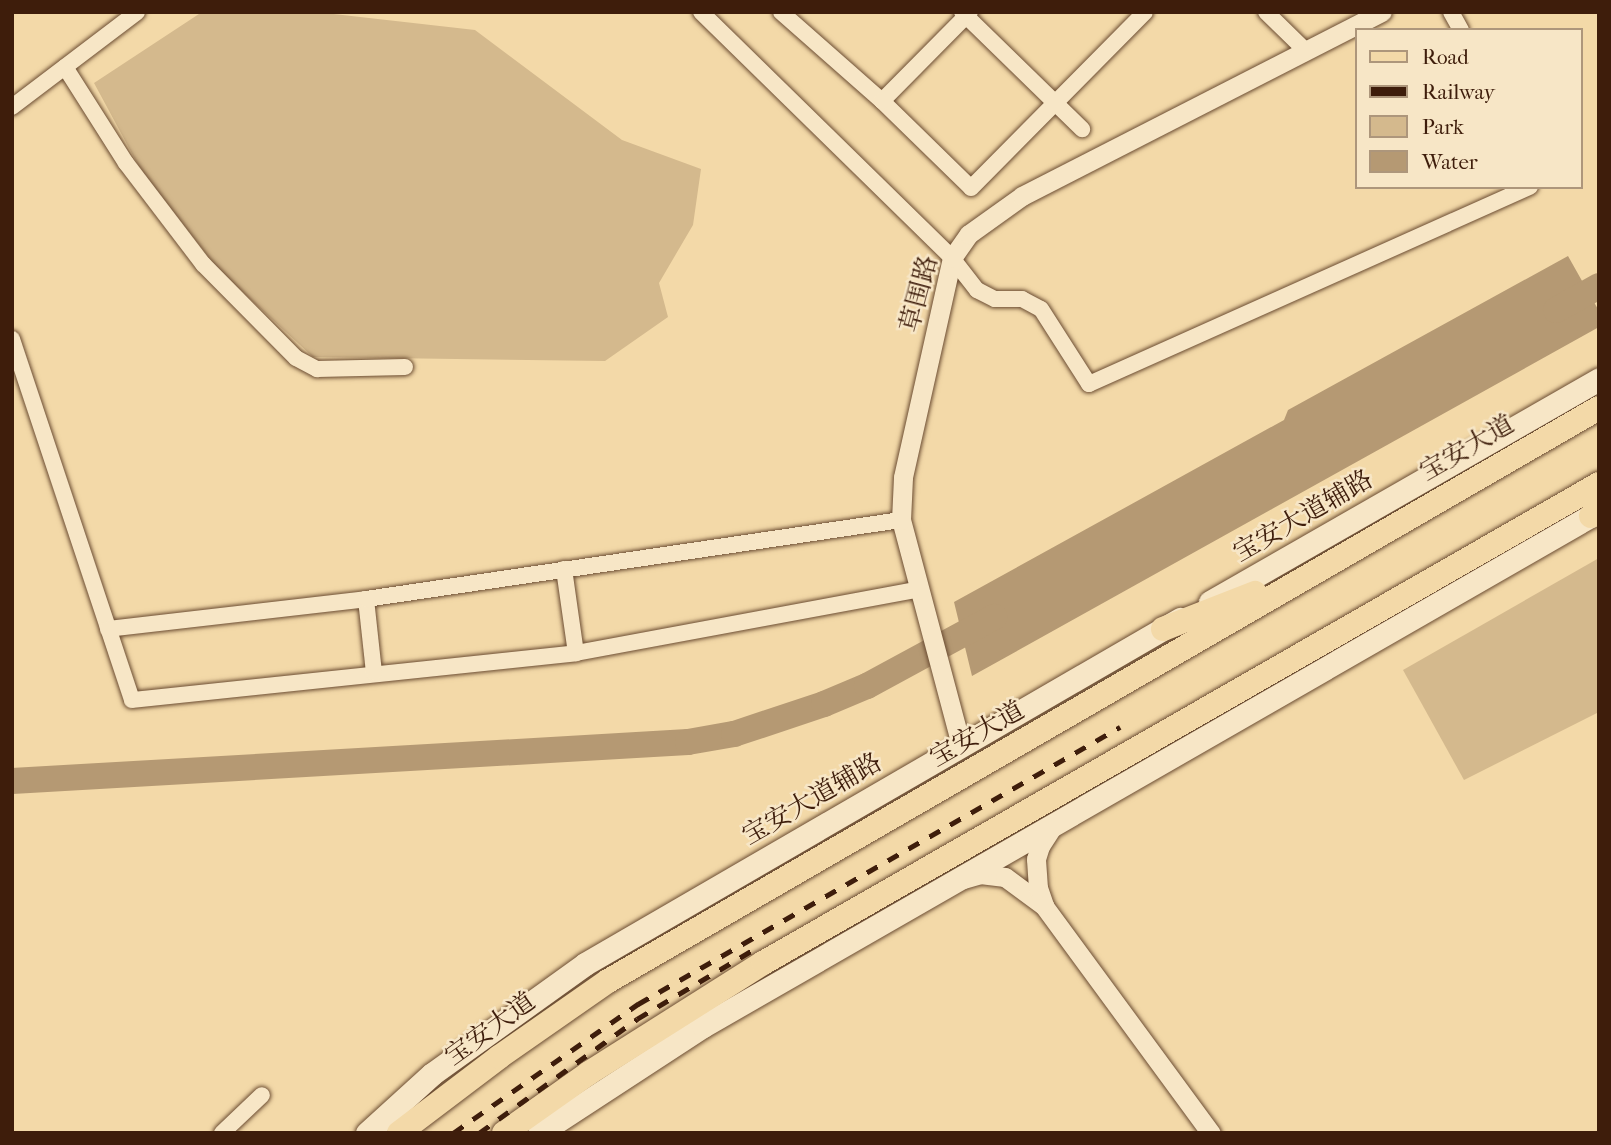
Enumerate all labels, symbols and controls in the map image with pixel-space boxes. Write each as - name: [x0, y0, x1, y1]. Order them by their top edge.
- legend: [1356, 28, 1583, 189]
- text: Road: [1422, 45, 1469, 69]
- text: Railway: [1422, 80, 1495, 104]
- text: Park: [1422, 115, 1464, 139]
- text: Water: [1422, 150, 1478, 174]
- street label: 草围路: [894, 252, 944, 336]
- street label: 宝安大道: [1414, 408, 1520, 488]
- street label: 宝安大道辅路: [1228, 463, 1378, 569]
- street label: 宝安大道: [924, 694, 1030, 774]
- street label: 宝安大道辅路: [737, 746, 887, 852]
- street label: 宝安大道: [439, 986, 541, 1072]

